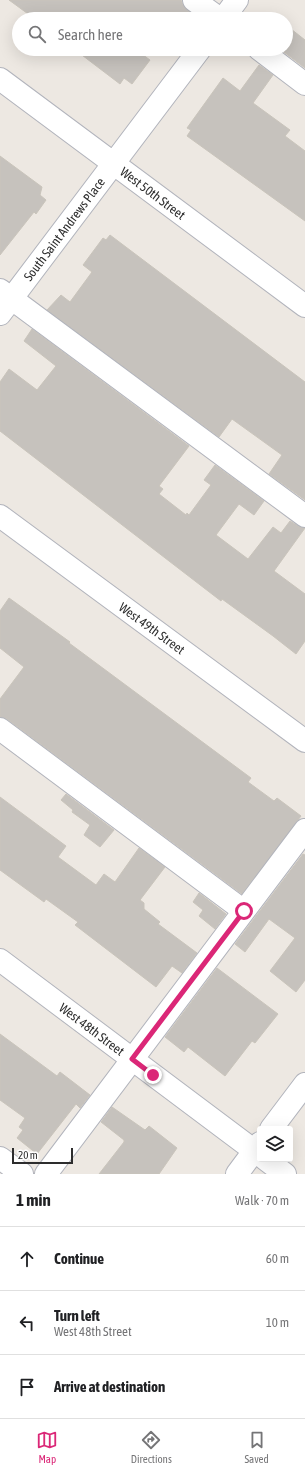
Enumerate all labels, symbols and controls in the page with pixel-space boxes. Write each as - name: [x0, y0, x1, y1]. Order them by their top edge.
- search box: [12, 12, 293, 56]
- icon: search: [26, 23, 48, 45]
- text: Search here: [58, 26, 123, 43]
- street label: West 50th Street: [117, 164, 188, 223]
- street label: South Saint Andrews Place: [21, 175, 108, 284]
- street label: West 49th Street: [116, 600, 188, 657]
- route start: [235, 902, 253, 920]
- street label: West 48th Street: [56, 1000, 127, 1059]
- route end: [144, 1066, 162, 1084]
- map controls: [257, 1126, 293, 1162]
- button: layers: [257, 1126, 293, 1162]
- scale bar: [12, 1146, 73, 1165]
- text: 20 m: [18, 1149, 38, 1161]
- text: 1 min: [16, 1190, 51, 1210]
- text: Walk · 70 m: [235, 1193, 289, 1208]
- icon: ahead: [16, 1248, 38, 1270]
- text: Continue: [54, 1250, 104, 1267]
- text: 60 m: [266, 1251, 289, 1266]
- text: Turn left: [54, 1307, 100, 1324]
- icon: left: [16, 1312, 38, 1334]
- text: 10 m: [266, 1315, 289, 1330]
- text: West 48th Street: [54, 1324, 132, 1339]
- icon: arrive: [16, 1376, 38, 1398]
- text: Arrive at destination: [54, 1378, 165, 1395]
- tab: Map: [36, 1429, 58, 1465]
- tab: Directions: [131, 1429, 172, 1465]
- tab: Saved: [244, 1429, 269, 1465]

